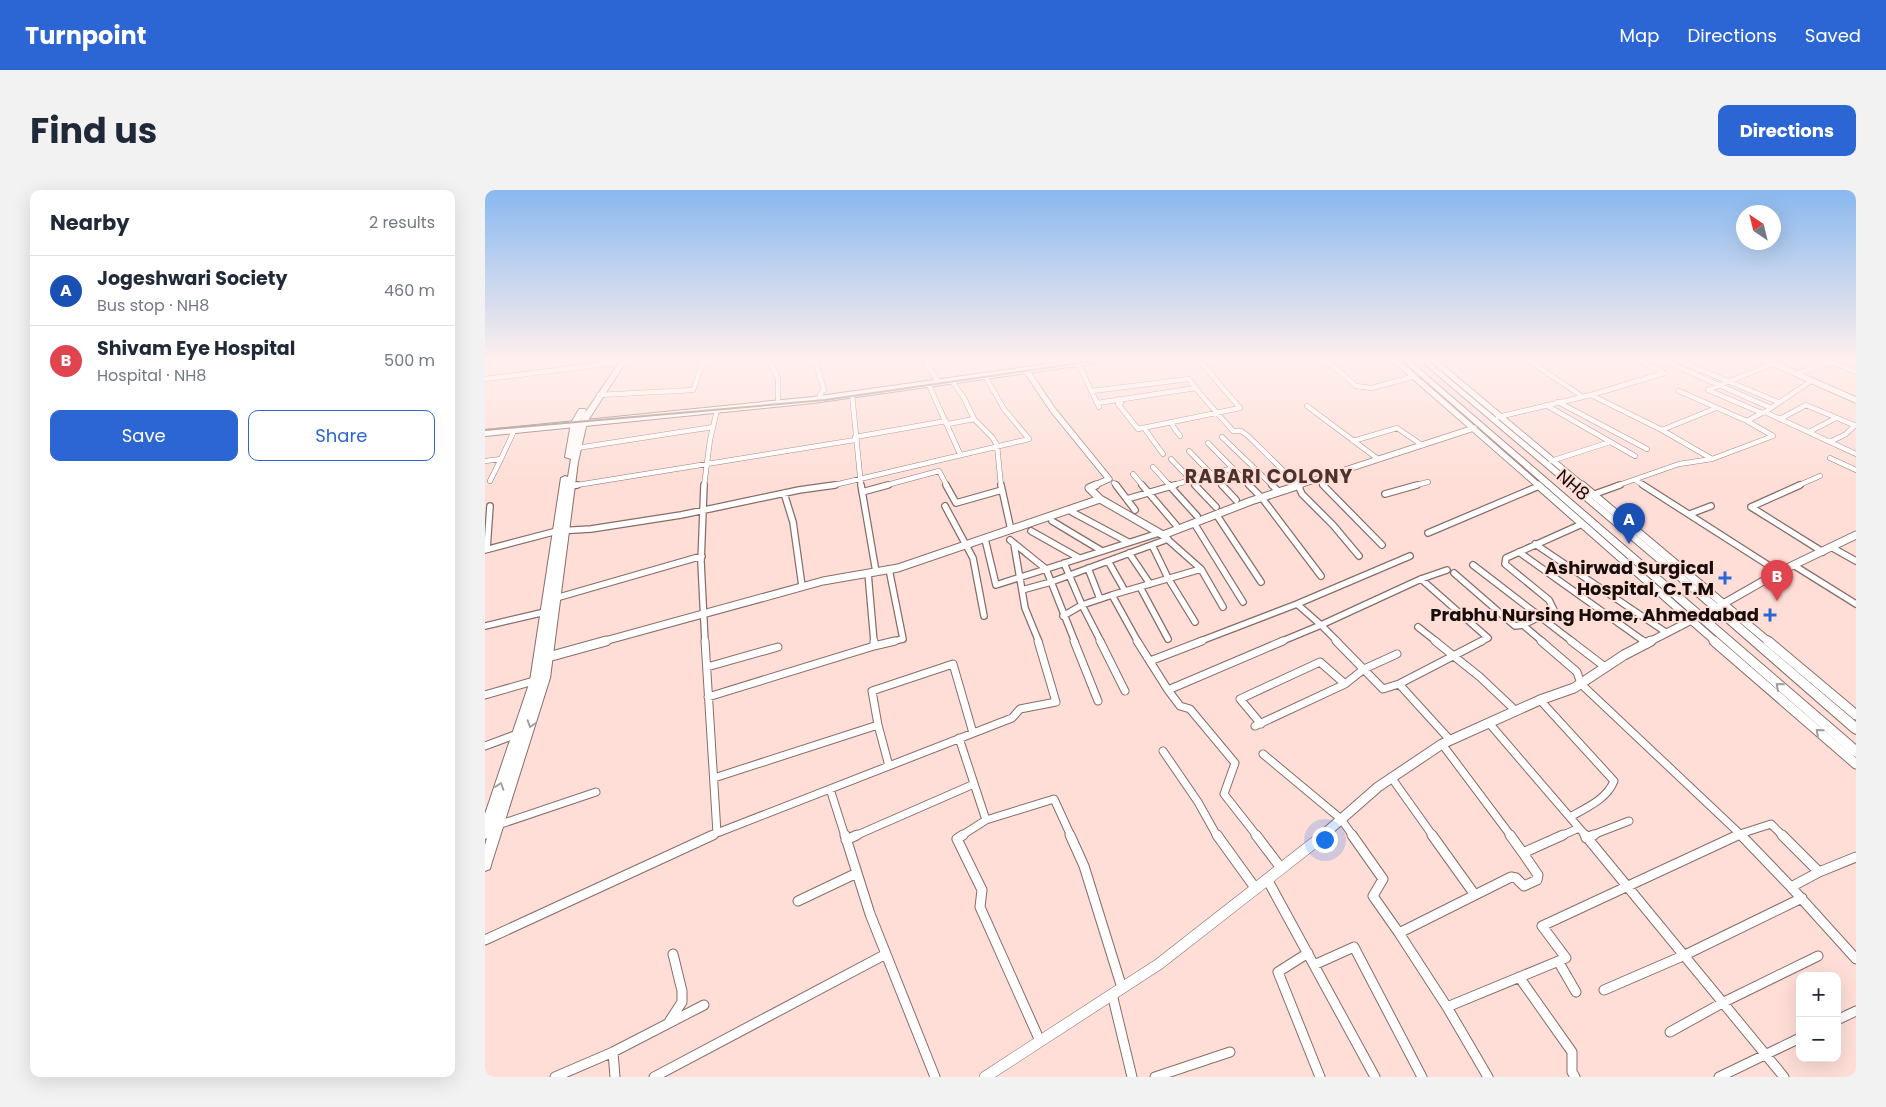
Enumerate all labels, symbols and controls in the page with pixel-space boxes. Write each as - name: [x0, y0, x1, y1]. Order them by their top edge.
- text: Turnpoint: [25, 19, 146, 52]
- text: Map: [1620, 23, 1659, 48]
- text: Directions: [1687, 23, 1777, 48]
- text: Saved: [1805, 23, 1861, 48]
- button: Directions: [1718, 105, 1856, 156]
- text: Find us: [30, 106, 157, 155]
- north arrow: [1736, 205, 1781, 250]
- text: Nearby: [50, 208, 130, 237]
- text: 2 results: [369, 211, 435, 234]
- text: Jogeshwari Society: [97, 265, 288, 292]
- text: A: [60, 279, 72, 302]
- text: 460 m: [384, 279, 435, 302]
- text: Bus stop · NH8: [97, 294, 209, 317]
- text: Shivam Eye Hospital: [97, 335, 295, 362]
- text: B: [61, 349, 71, 372]
- text: 500 m: [384, 349, 435, 372]
- text: Hospital · NH8: [97, 364, 206, 387]
- button: Save: [50, 410, 238, 461]
- button: Share: [248, 410, 435, 461]
- district label: RABARI COLONY: [1185, 463, 1353, 490]
- street label: NH8: [1551, 463, 1595, 506]
- pin: A: [1613, 503, 1645, 544]
- place label: Ashirwad Surgical Hospital, C.T.M: [1545, 555, 1714, 601]
- pin: B: [1761, 560, 1793, 601]
- marker: Ashirwad Surgical Hospital, C.T.M: [1718, 571, 1732, 585]
- place label: Prabhu Nursing Home, Ahmedabad: [1430, 602, 1759, 627]
- marker: Prabhu Nursing Home, Ahmedabad: [1763, 608, 1777, 622]
- one-way arrow: [1776, 683, 1785, 692]
- one-way arrow: [526, 719, 536, 728]
- one-way arrow: [1816, 729, 1825, 738]
- one-way arrow: [494, 783, 504, 791]
- your location: [1312, 827, 1338, 853]
- map controls: [1796, 972, 1841, 1062]
- button: +: [1796, 972, 1841, 1017]
- button: −: [1796, 1017, 1841, 1062]

